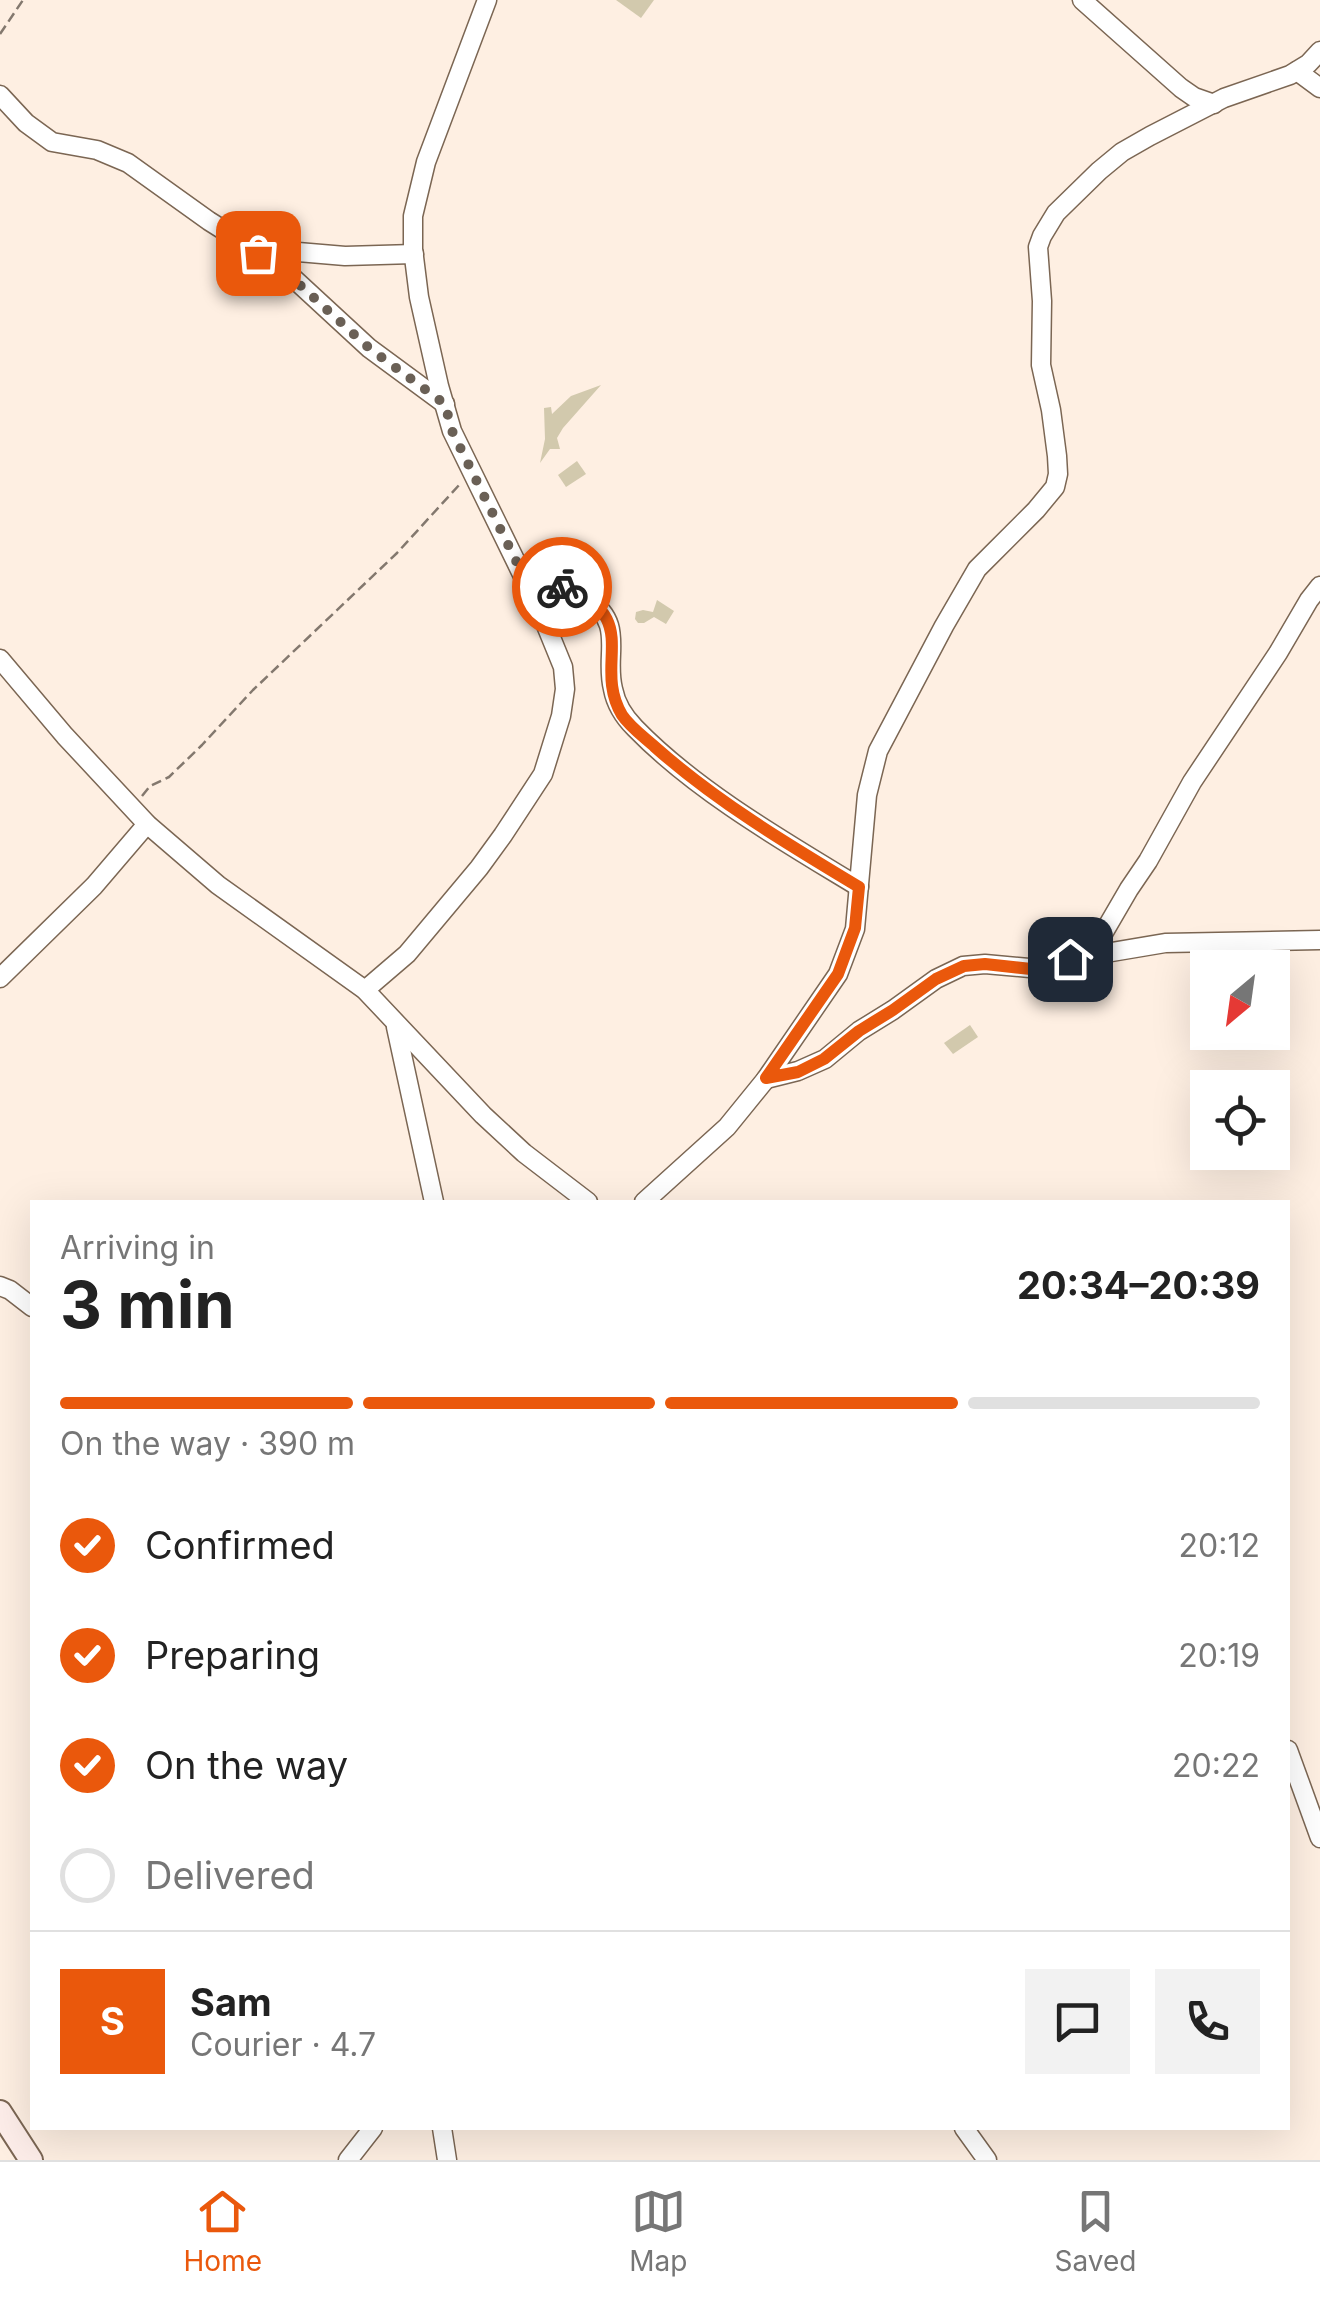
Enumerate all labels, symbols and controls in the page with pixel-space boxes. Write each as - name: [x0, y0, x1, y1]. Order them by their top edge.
- pin: [216, 211, 301, 296]
- icon: bag: [231, 226, 286, 281]
- courier: [512, 537, 612, 637]
- icon: bike: [535, 560, 590, 615]
- pin: [1028, 917, 1113, 1002]
- icon: home: [1043, 932, 1098, 987]
- north arrow: [1190, 950, 1290, 1050]
- map controls: [1190, 950, 1290, 1170]
- button: locate: [1190, 1070, 1290, 1170]
- text: Arriving in: [60, 1228, 215, 1267]
- text: 20:34–20:39: [1017, 1262, 1260, 1308]
- text: 3 min: [60, 1265, 235, 1344]
- text: On the way · 390 m: [60, 1424, 355, 1463]
- icon: check: [60, 1518, 115, 1573]
- text: Confirmed: [145, 1522, 335, 1568]
- text: 20:12: [1179, 1526, 1260, 1565]
- icon: check: [60, 1628, 115, 1683]
- text: Preparing: [145, 1632, 320, 1678]
- text: 20:19: [1178, 1636, 1260, 1675]
- icon: check: [60, 1738, 115, 1793]
- text: On the way: [145, 1742, 348, 1788]
- text: 20:22: [1172, 1746, 1260, 1785]
- text: Delivered: [145, 1852, 315, 1898]
- button: chat: [1025, 1969, 1130, 2074]
- button: phone: [1155, 1969, 1260, 2074]
- text: Sam: [190, 1979, 272, 2025]
- text: S: [100, 1998, 125, 2044]
- text: Courier · 4.7: [190, 2025, 376, 2064]
- tab: Home: [184, 2184, 262, 2278]
- tab: Map: [629, 2184, 687, 2278]
- tab: Saved: [1054, 2184, 1136, 2278]

